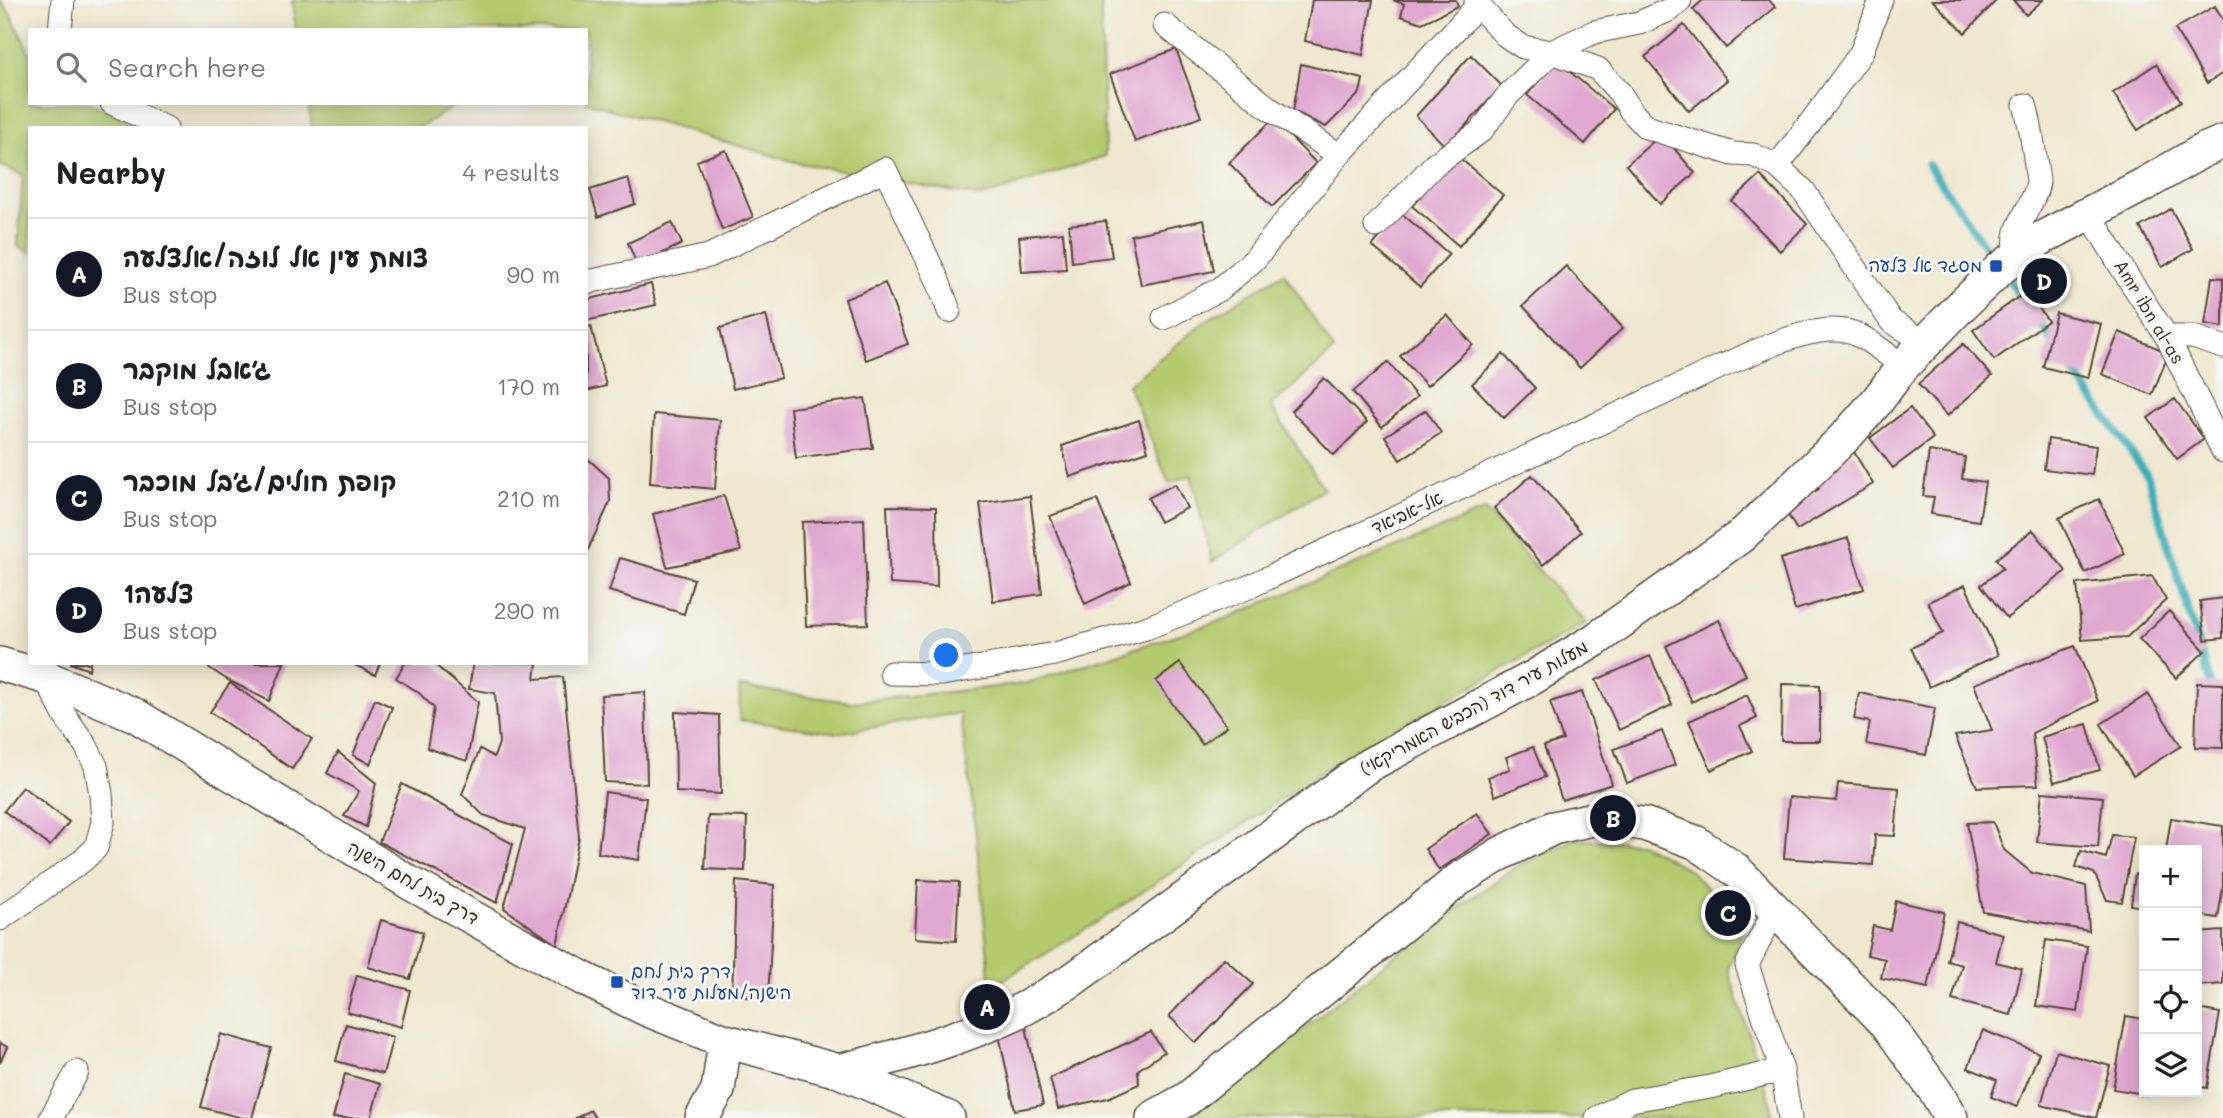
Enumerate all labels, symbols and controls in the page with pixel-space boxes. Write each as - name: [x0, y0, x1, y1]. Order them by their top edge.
- search box: [28, 28, 588, 105]
- icon: search: [52, 48, 90, 86]
- text: Search here: [108, 50, 266, 84]
- text: Nearby: [56, 152, 166, 192]
- text: 4 results: [463, 157, 560, 187]
- text: צומת עין אל לוזה/אלצלעה: [123, 240, 428, 274]
- place label: מסגד אל צלעה: [1868, 253, 1982, 277]
- pin: D: [2021, 255, 2067, 307]
- street label: Amr ibn al-as: [2109, 255, 2190, 368]
- marker: מסגד אל צלעה: [1988, 258, 2004, 274]
- text: A: [71, 259, 87, 289]
- text: 90 m: [507, 259, 560, 289]
- text: Bus stop: [123, 279, 218, 309]
- text: ג׳אבל מוקבר: [123, 352, 271, 386]
- text: B: [71, 371, 87, 401]
- text: 170 m: [497, 371, 560, 401]
- text: Bus stop: [123, 391, 218, 421]
- text: קופת חולים/ג׳בל מוכבר: [123, 464, 397, 498]
- text: C: [70, 483, 88, 513]
- text: 210 m: [497, 483, 560, 513]
- street label: אל-אביאד: [1367, 485, 1446, 539]
- text: Bus stop: [123, 503, 218, 533]
- text: צלעה1: [123, 576, 193, 610]
- text: D: [71, 595, 87, 625]
- text: 290 m: [494, 595, 560, 625]
- text: Bus stop: [123, 615, 218, 645]
- street label: מעלות עיר דוד (הכביש האמריקאי): [1355, 634, 1592, 780]
- your location: [929, 638, 963, 672]
- pin: B: [1590, 792, 1636, 844]
- street label: דרך בית לחם הישנה: [343, 835, 484, 930]
- map controls: [2139, 845, 2202, 1097]
- button: +: [2139, 845, 2202, 908]
- pin: C: [1705, 887, 1751, 939]
- button: −: [2139, 908, 2202, 971]
- place label: דרך בית לחם הישנה/מעלות עיר דוד: [631, 959, 791, 1004]
- button: locate: [2139, 971, 2202, 1034]
- marker: דרך בית לחם הישנה/מעלות עיר דוד: [609, 974, 625, 990]
- pin: A: [964, 981, 1010, 1033]
- button: layers: [2139, 1034, 2202, 1097]

